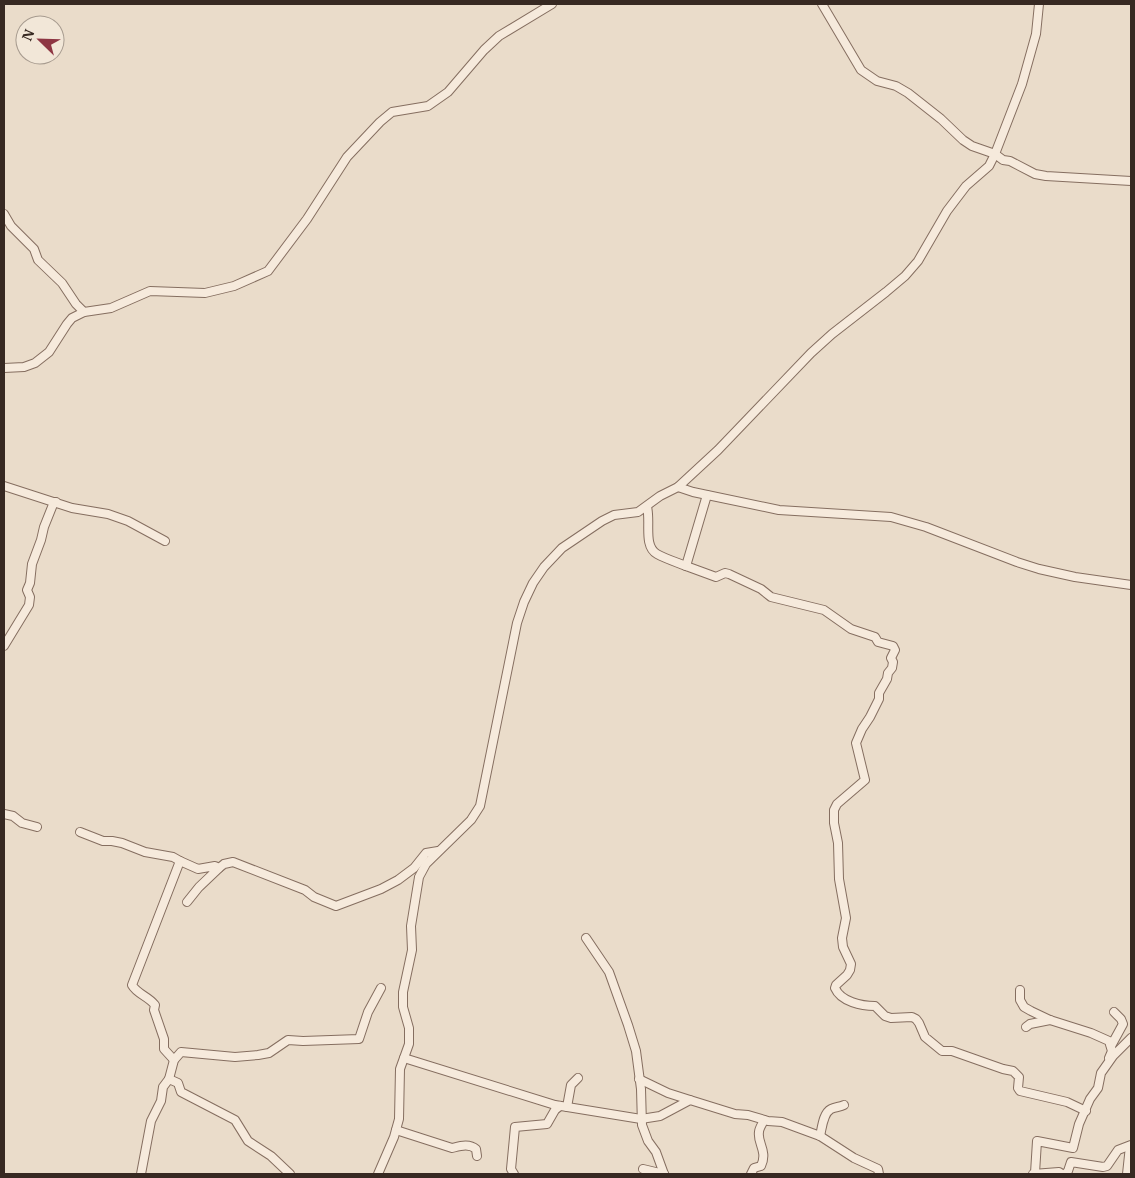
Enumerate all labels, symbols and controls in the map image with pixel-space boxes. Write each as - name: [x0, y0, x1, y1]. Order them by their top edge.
- north arrow: [15, 15, 65, 65]
- text: N: [18, 26, 38, 44]

